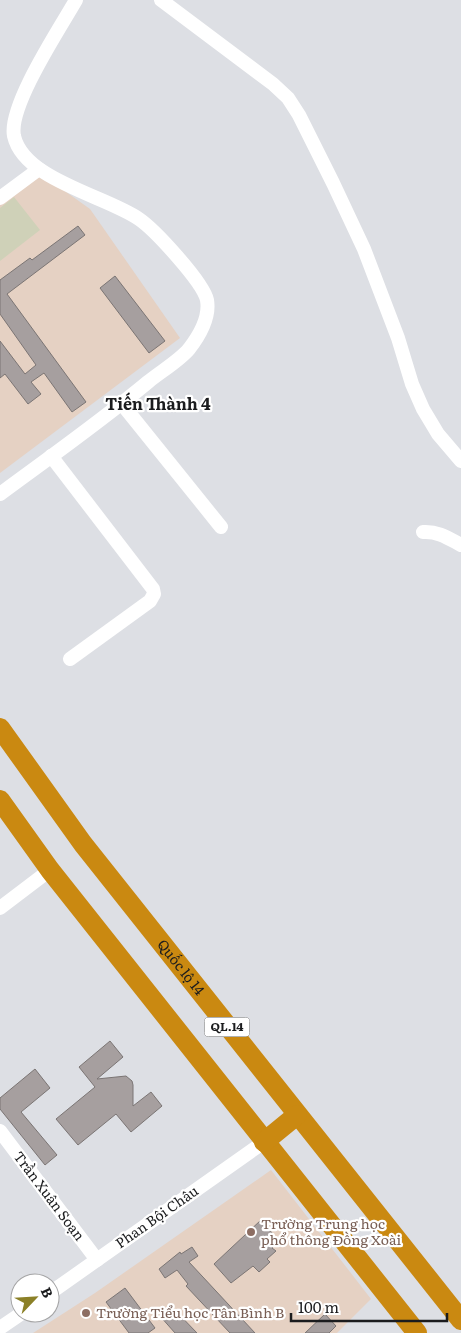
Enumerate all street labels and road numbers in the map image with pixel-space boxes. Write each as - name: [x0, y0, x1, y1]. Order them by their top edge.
- street label: Quốc lộ 14: [153, 935, 210, 999]
- road number: QL.14: [204, 1018, 250, 1036]
- street label: Trần Xuân Soạn: [10, 1147, 90, 1244]
- street label: Phan Bội Châu: [111, 1180, 202, 1252]

